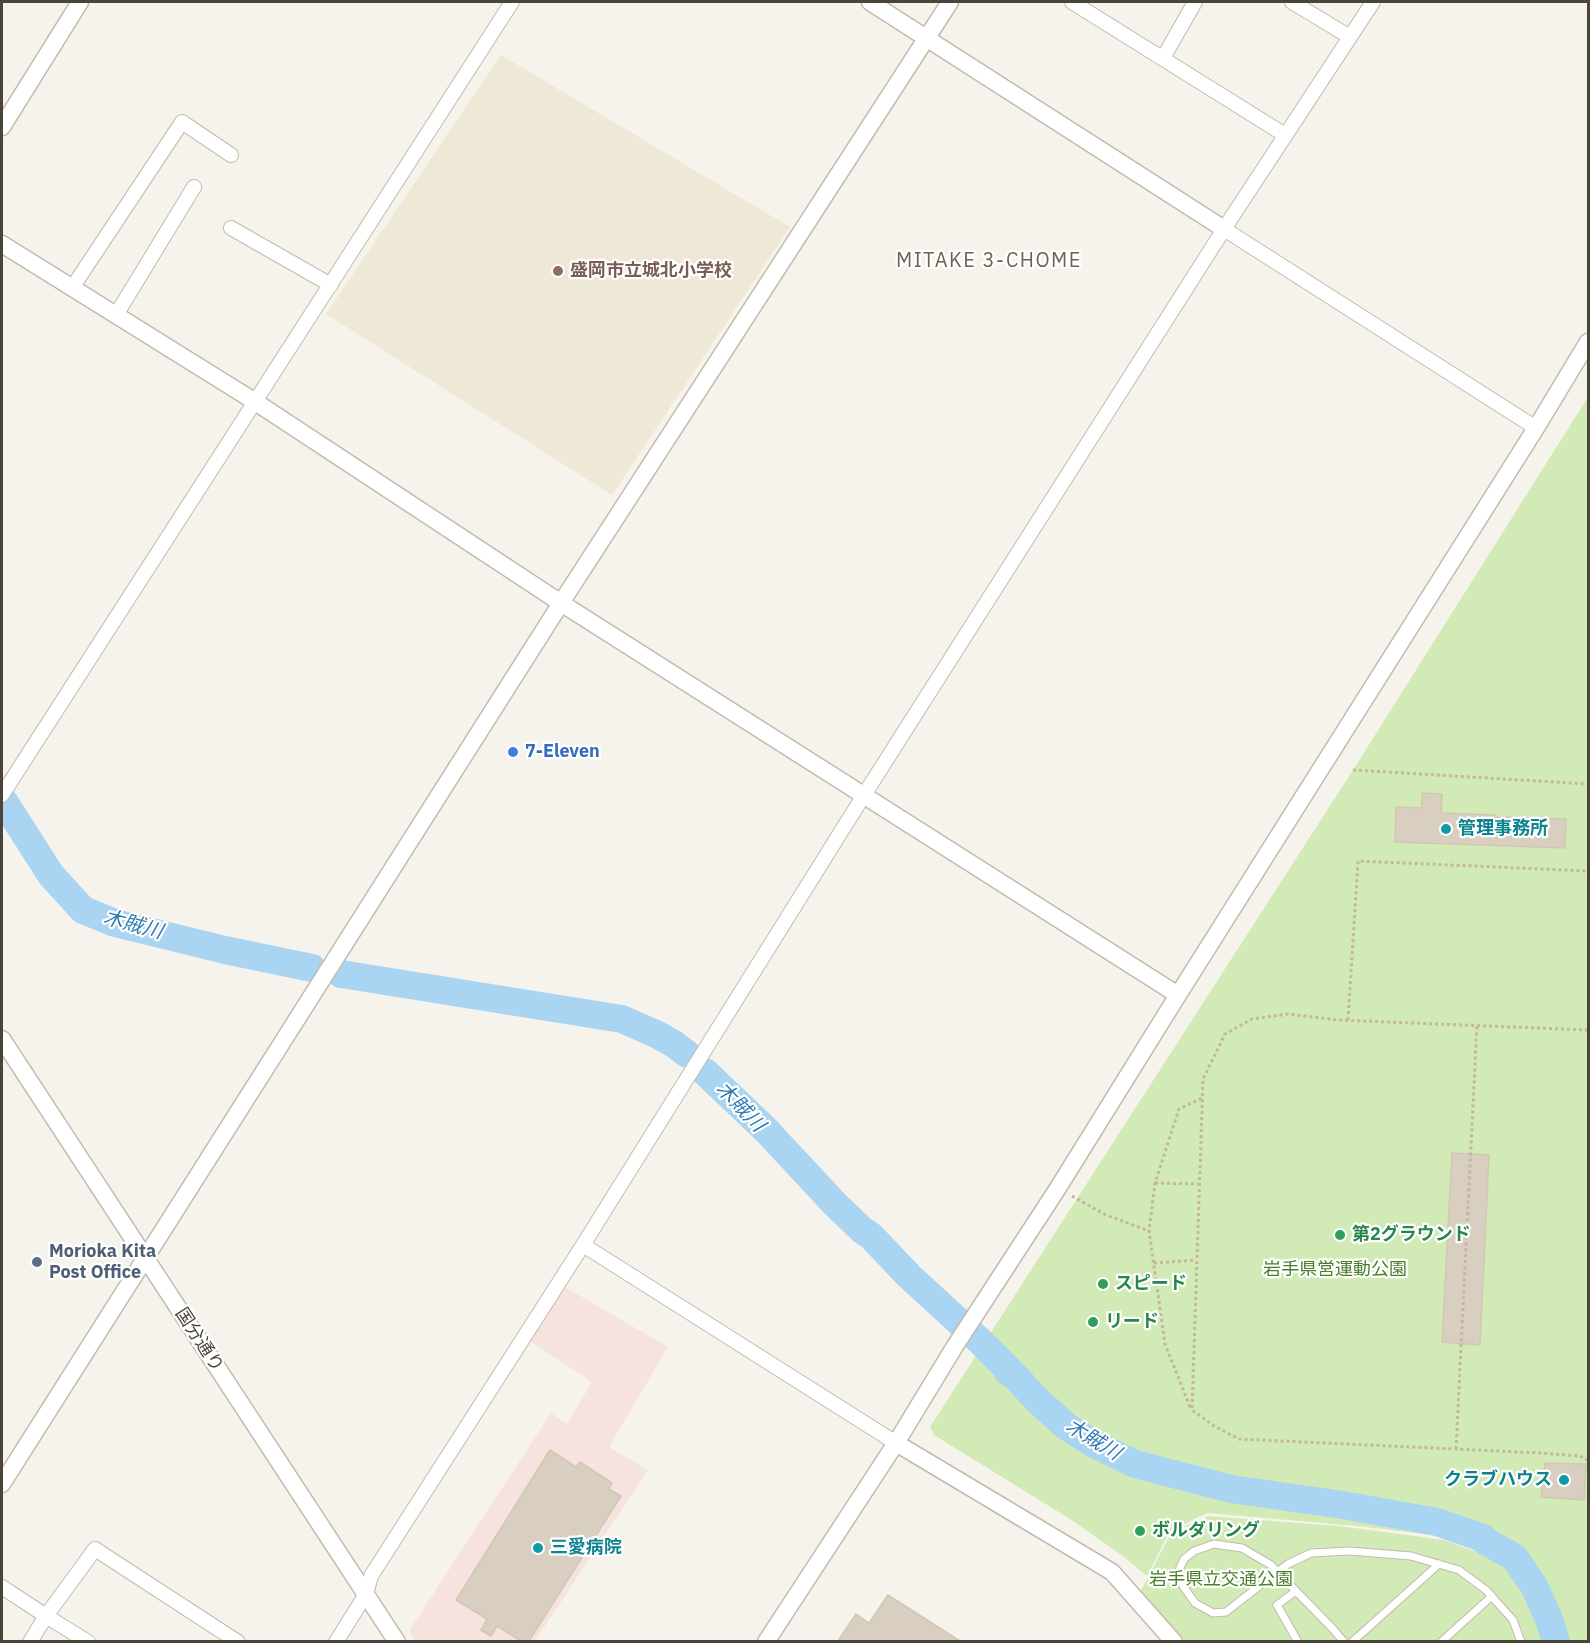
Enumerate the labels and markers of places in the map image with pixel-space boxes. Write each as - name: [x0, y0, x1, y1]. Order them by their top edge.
- place label: 盛岡市立城北小学校: [570, 260, 732, 282]
- marker: 盛岡市立城北小学校: [551, 264, 565, 278]
- place label: 7-Eleven: [525, 741, 600, 763]
- marker: 7-Eleven: [506, 745, 520, 759]
- place label: 管理事務所: [1458, 818, 1548, 840]
- marker: 管理事務所: [1439, 822, 1453, 836]
- place label: 第2グラウンド: [1352, 1224, 1471, 1246]
- marker: 第2グラウンド: [1333, 1228, 1347, 1242]
- place label: Morioka Kita Post Office: [49, 1241, 156, 1284]
- marker: Morioka Kita Post Office: [30, 1255, 44, 1269]
- place label: スピード: [1115, 1273, 1187, 1295]
- marker: スピード: [1096, 1277, 1110, 1291]
- place label: リード: [1105, 1311, 1159, 1333]
- marker: リード: [1086, 1315, 1100, 1329]
- place label: クラブハウス: [1444, 1469, 1552, 1491]
- marker: クラブハウス: [1557, 1473, 1571, 1487]
- place label: ボルダリング: [1152, 1520, 1260, 1542]
- marker: ボルダリング: [1133, 1524, 1147, 1538]
- place label: 三愛病院: [550, 1537, 622, 1559]
- marker: 三愛病院: [531, 1541, 545, 1555]

